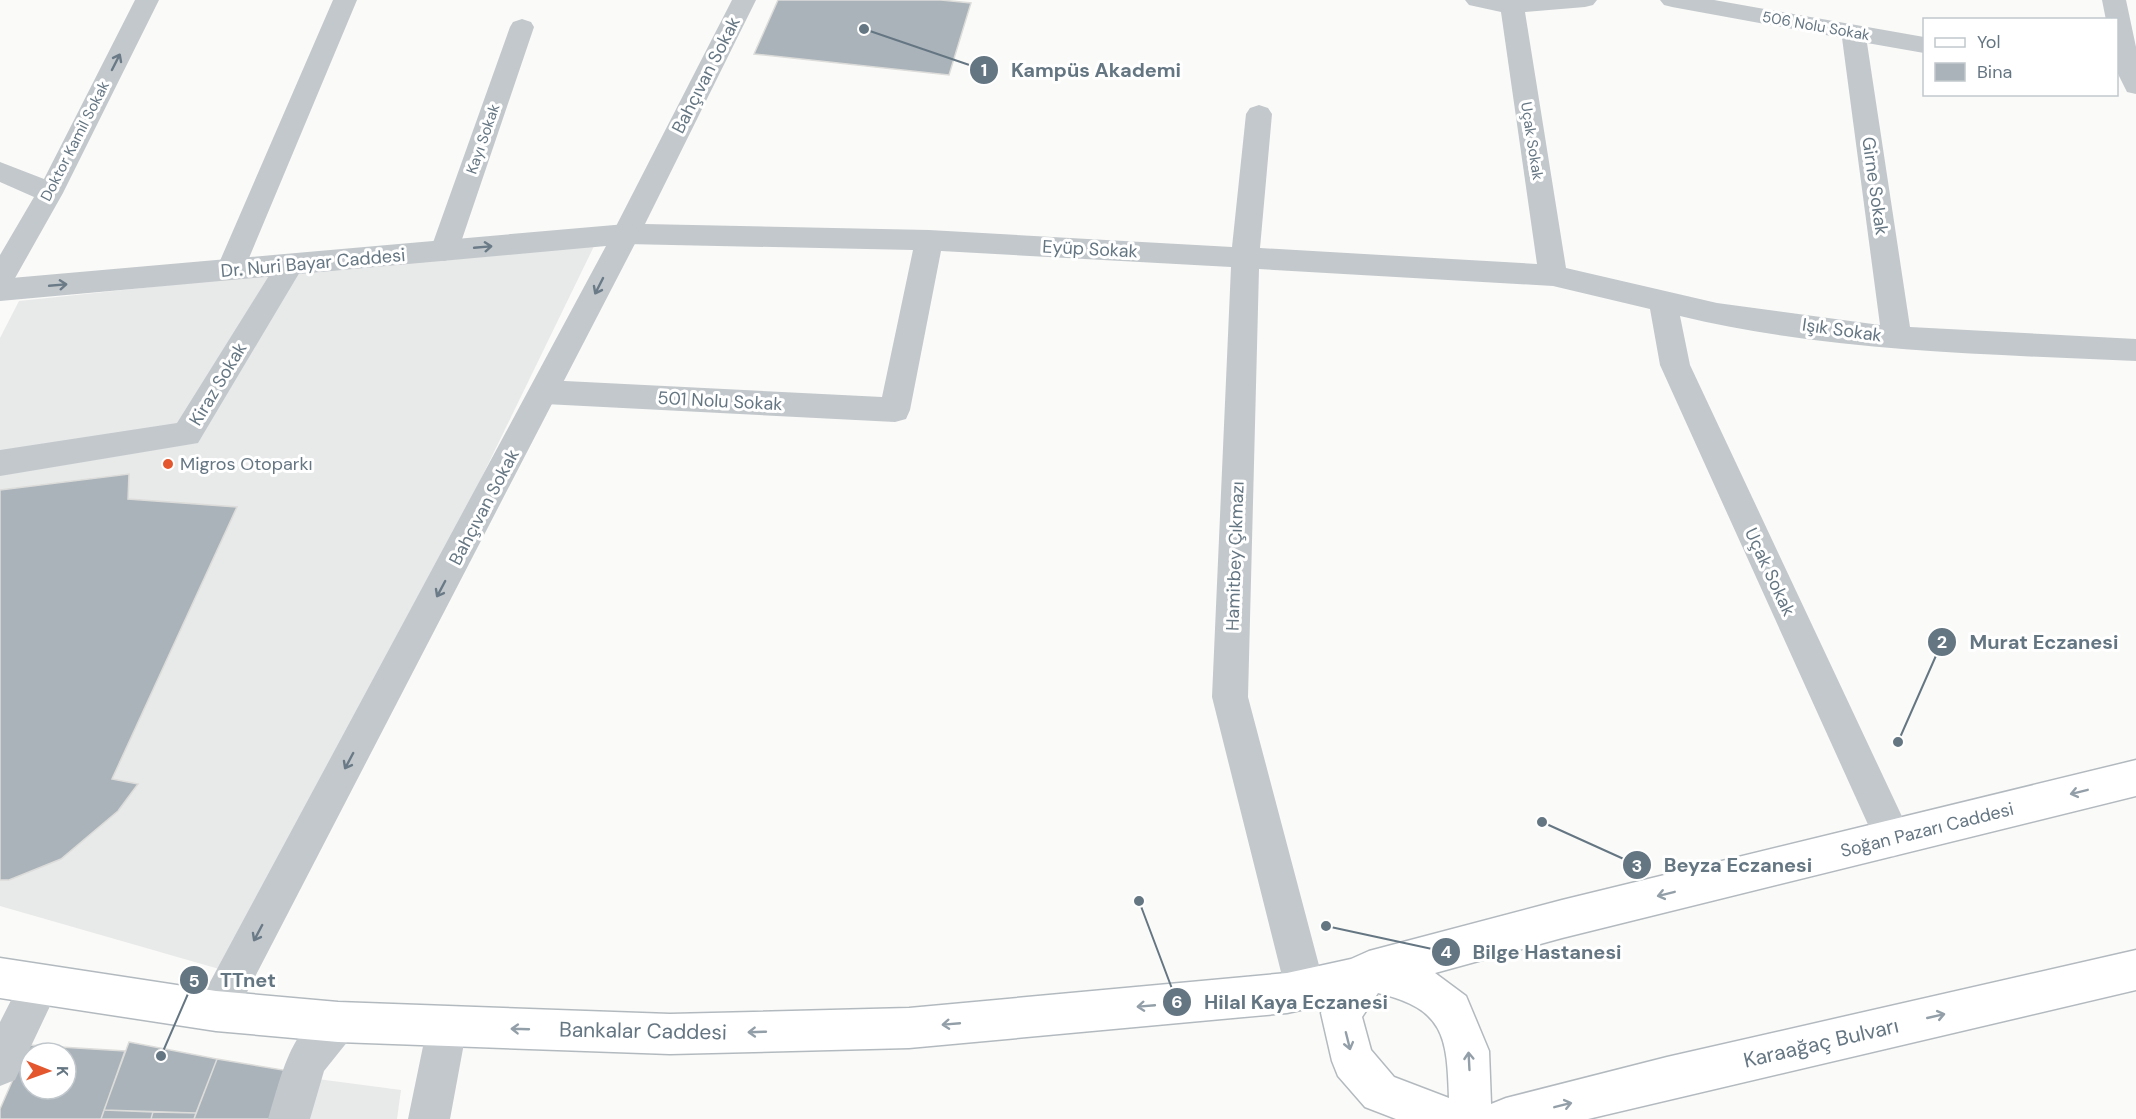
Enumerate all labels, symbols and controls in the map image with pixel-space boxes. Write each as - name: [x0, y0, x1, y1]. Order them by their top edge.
- street label: 506 Nolu Sokak: [1761, 7, 1872, 45]
- street label: Bahçıvan Sokak: [666, 12, 746, 138]
- legend: [1923, 18, 2118, 96]
- text: Yol: [1977, 30, 2001, 54]
- callout: Kampüs Akademi: [969, 51, 1193, 89]
- one-way arrow: [111, 53, 122, 71]
- text: Kampüs Akademi: [1011, 57, 1181, 83]
- text: 1: [981, 58, 987, 82]
- text: Bina: [1977, 60, 2012, 84]
- street label: Doktor Kamil Sokak: [36, 77, 114, 205]
- street label: Uçak Sokak: [1516, 100, 1548, 182]
- street label: Kayı Sokak: [462, 101, 504, 177]
- street label: Girne Sokak: [1856, 135, 1894, 237]
- street label: Eyüp Sokak: [1042, 235, 1138, 263]
- one-way arrow: [472, 241, 492, 252]
- street label: Dr. Nuri Bayar Caddesi: [220, 243, 406, 283]
- one-way arrow: [593, 276, 605, 294]
- one-way arrow: [48, 279, 68, 290]
- street label: Işık Sokak: [1801, 313, 1883, 347]
- street label: Kiraz Sokak: [184, 338, 252, 430]
- street label: 501 Nolu Sokak: [657, 386, 783, 416]
- street label: Bahçıvan Sokak: [443, 445, 525, 569]
- place label: Migros Otoparkı: [180, 452, 313, 476]
- marker: Migros Otoparkı: [161, 457, 175, 471]
- street label: Hamitbey Çıkmazı: [1220, 481, 1250, 631]
- street label: Uçak Sokak: [1739, 524, 1801, 620]
- one-way arrow: [434, 579, 446, 597]
- callout: Murat Eczanesi: [1927, 623, 2130, 661]
- text: Murat Eczanesi: [1969, 629, 2119, 655]
- text: 2: [1937, 630, 1947, 654]
- one-way arrow: [343, 752, 355, 769]
- one-way arrow: [2070, 787, 2089, 799]
- street label: Soğan Pazarı Caddesi: [1838, 797, 2016, 863]
- callout: Beyza Eczanesi: [1622, 846, 1825, 884]
- text: Beyza Eczanesi: [1664, 852, 1812, 878]
- text: 3: [1632, 854, 1642, 878]
- one-way arrow: [1656, 888, 1675, 900]
- one-way arrow: [252, 924, 263, 942]
- callout: Bilge Hastanesi: [1431, 933, 1634, 971]
- text: Bilge Hastanesi: [1472, 939, 1622, 965]
- text: 4: [1440, 940, 1452, 964]
- callout: TTnet: [179, 961, 288, 999]
- text: TTnet: [220, 967, 276, 993]
- text: 5: [188, 969, 200, 993]
- callout: Hilal Kaya Eczanesi: [1162, 983, 1400, 1021]
- text: Hilal Kaya Eczanesi: [1204, 989, 1388, 1015]
- text: 6: [1171, 990, 1183, 1014]
- one-way arrow: [1136, 1001, 1156, 1012]
- one-way arrow: [1926, 1010, 1946, 1021]
- street label: Karaağaç Bulvarı: [1741, 1012, 1901, 1074]
- street label: Bankalar Caddesi: [559, 1016, 727, 1046]
- one-way arrow: [942, 1019, 962, 1030]
- one-way arrow: [510, 1024, 530, 1035]
- one-way arrow: [747, 1026, 767, 1038]
- one-way arrow: [1343, 1031, 1355, 1050]
- north arrow: [18, 1041, 78, 1101]
- one-way arrow: [1463, 1051, 1474, 1071]
- text: K: [52, 1066, 73, 1077]
- one-way arrow: [1553, 1098, 1572, 1110]

